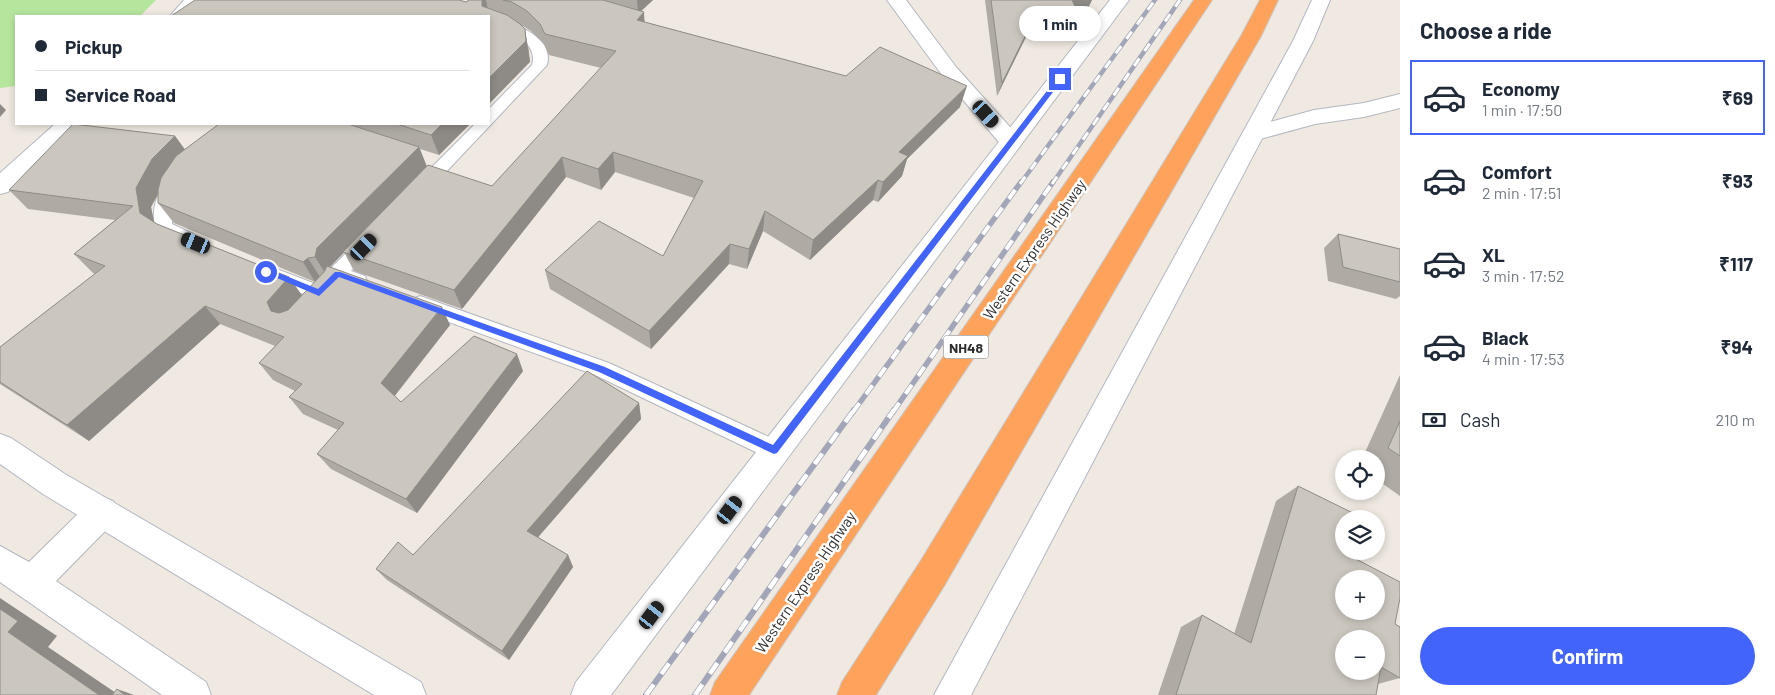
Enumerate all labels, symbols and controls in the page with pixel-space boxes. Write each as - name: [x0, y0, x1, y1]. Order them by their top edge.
- callout: 1 min: [1019, 7, 1101, 42]
- text: 1 min: [1042, 14, 1078, 33]
- text: Choose a ride: [1420, 17, 1552, 43]
- text: Pickup: [65, 35, 123, 58]
- route end: [1049, 68, 1071, 90]
- icon: car: [1422, 75, 1467, 120]
- text: Economy: [1482, 77, 1560, 100]
- text: Service Road: [65, 83, 176, 106]
- text: ₹69: [1722, 86, 1753, 109]
- car: [970, 98, 1001, 130]
- text: 1 min · 17:50: [1482, 100, 1562, 119]
- icon: car: [1422, 158, 1467, 203]
- text: Comfort: [1482, 160, 1552, 183]
- text: ₹93: [1722, 169, 1753, 192]
- street label: Western Express Highway: [979, 175, 1089, 323]
- text: 2 min · 17:51: [1482, 183, 1561, 202]
- car: [179, 230, 212, 256]
- car: [348, 231, 379, 263]
- icon: car: [1422, 241, 1467, 286]
- text: XL: [1482, 243, 1505, 266]
- text: ₹117: [1719, 252, 1753, 275]
- route start: [255, 261, 277, 283]
- text: 3 min · 17:52: [1482, 266, 1565, 285]
- icon: car: [1422, 324, 1467, 369]
- text: Black: [1482, 326, 1529, 349]
- text: ₹94: [1721, 335, 1753, 358]
- road number: NH48: [944, 336, 988, 358]
- text: 4 min · 17:53: [1482, 349, 1565, 368]
- icon: cash: [1420, 406, 1448, 434]
- text: Cash: [1460, 408, 1501, 431]
- text: 210 m: [1716, 410, 1755, 429]
- map controls: [1335, 450, 1385, 680]
- button: locate: [1335, 450, 1385, 500]
- car: [714, 494, 745, 526]
- street label: Western Express Highway: [751, 508, 859, 656]
- button: layers: [1335, 510, 1385, 560]
- button: +: [1335, 570, 1385, 620]
- car: [636, 599, 667, 631]
- button: Confirm: [1420, 627, 1755, 685]
- button: −: [1335, 630, 1385, 680]

